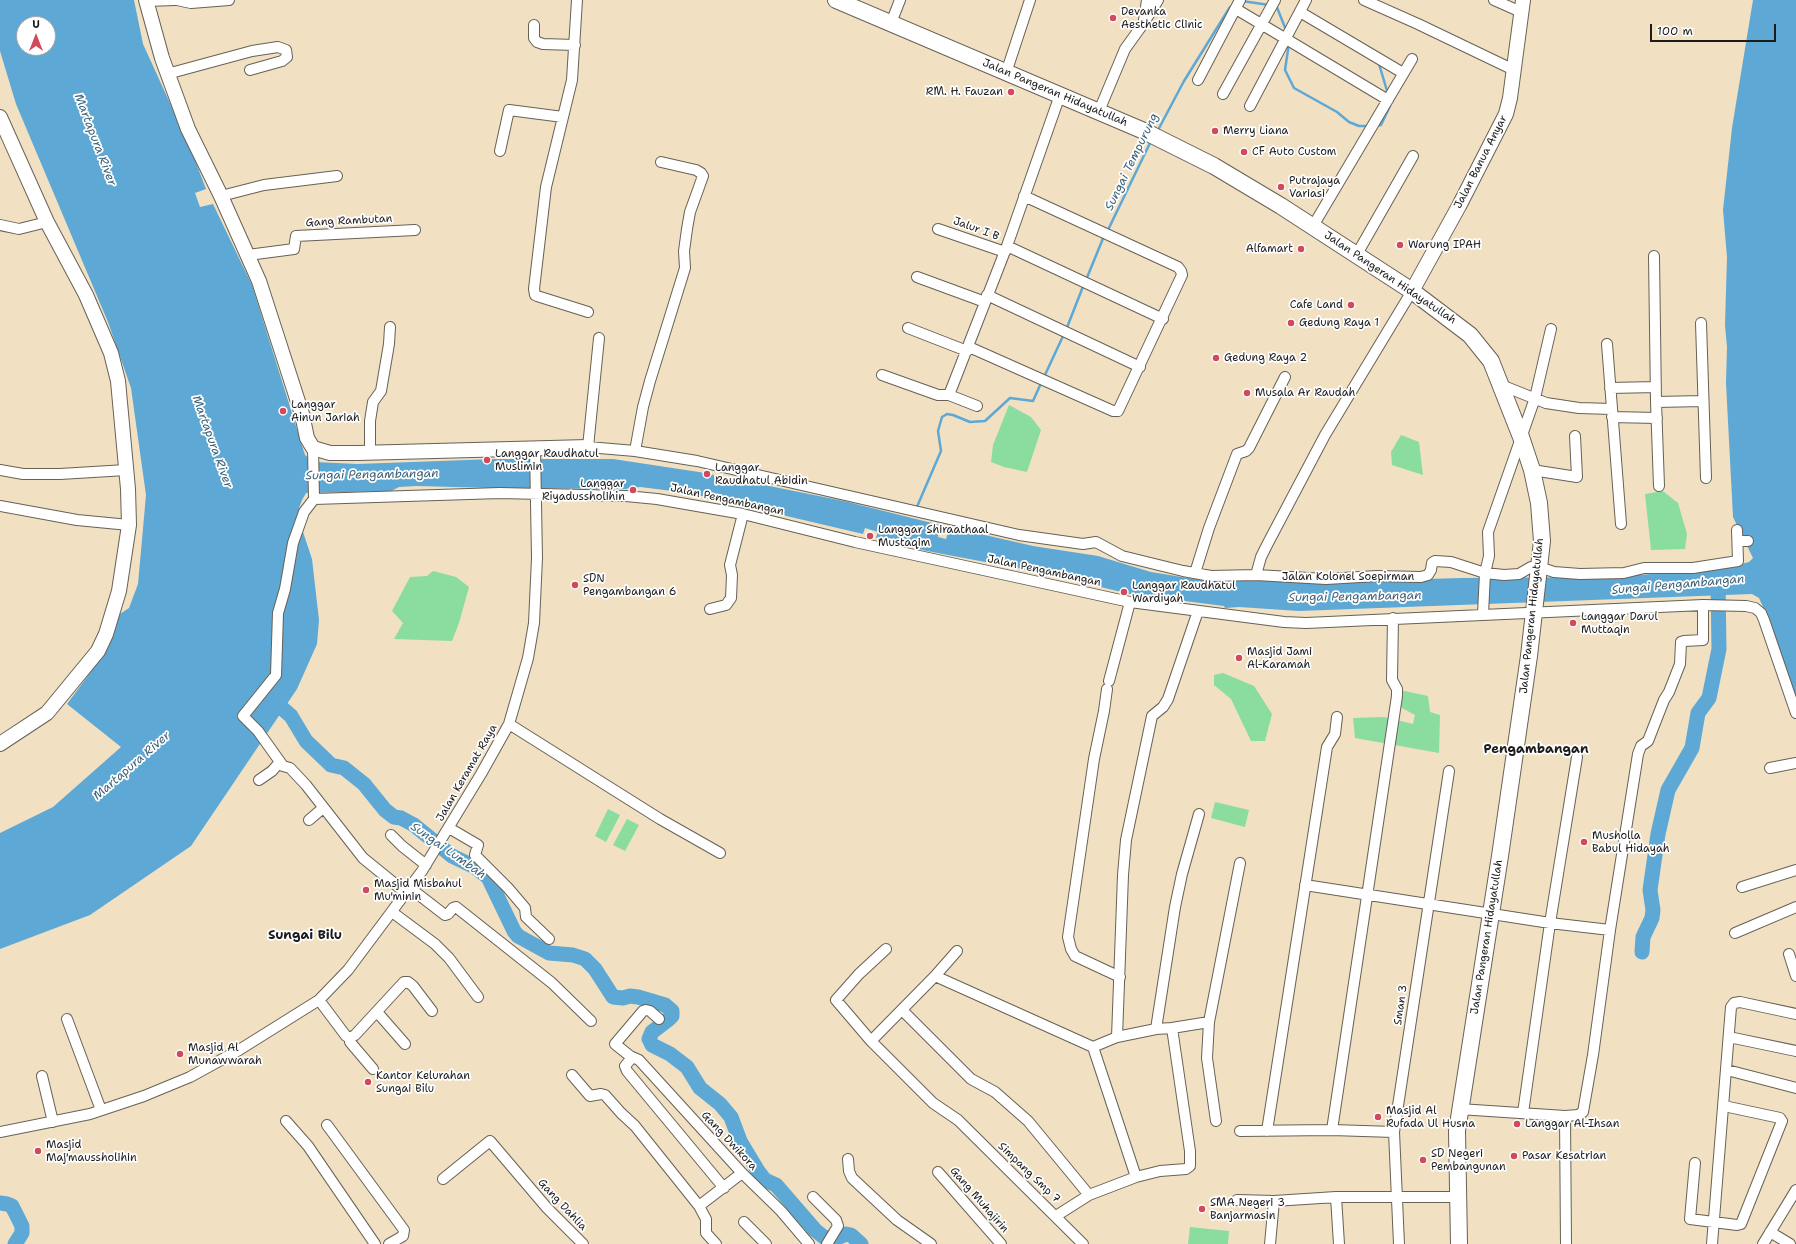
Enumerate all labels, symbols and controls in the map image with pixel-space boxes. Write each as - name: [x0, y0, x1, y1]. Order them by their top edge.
- place label: Devanka Aesthetic Clinic: [1121, 5, 1203, 31]
- marker: Devanka Aesthetic Clinic: [1108, 13, 1118, 23]
- north arrow: [16, 16, 56, 56]
- scale bar: [1652, 16, 1778, 42]
- text: U: [32, 17, 40, 32]
- text: 100 m: [1657, 23, 1693, 39]
- street label: Jalan Pangeran Hidayatullah: [980, 56, 1130, 130]
- place label: RM. H. Fauzan: [926, 85, 1003, 99]
- marker: RM. H. Fauzan: [1006, 87, 1016, 97]
- water label: Martapura River: [71, 92, 119, 188]
- water label: Sungai Tempurung: [1102, 111, 1162, 213]
- street label: Jalan Banua Anyar: [1452, 113, 1510, 211]
- place label: Merry Liana: [1223, 124, 1288, 138]
- marker: Merry Liana: [1210, 126, 1220, 136]
- place label: CF Auto Custom: [1252, 145, 1336, 159]
- marker: CF Auto Custom: [1239, 147, 1249, 157]
- place label: Putrajaya Variasi: [1289, 174, 1340, 200]
- marker: Putrajaya Variasi: [1276, 182, 1286, 192]
- street label: Gang Rambutan: [305, 212, 393, 230]
- street label: Jalur I B: [951, 215, 1001, 243]
- street label: Jalan Pangeran Hidayatullah: [1321, 229, 1459, 327]
- place label: Warung IPAH: [1408, 238, 1481, 252]
- marker: Warung IPAH: [1395, 240, 1405, 250]
- place label: Alfamart: [1246, 242, 1293, 256]
- marker: Alfamart: [1296, 244, 1306, 254]
- place label: Cafe Land: [1290, 298, 1343, 312]
- marker: Cafe Land: [1346, 300, 1356, 310]
- place label: Gedung Raya 1: [1299, 316, 1379, 330]
- marker: Gedung Raya 1: [1286, 318, 1296, 328]
- place label: Gedung Raya 2: [1224, 351, 1307, 365]
- marker: Gedung Raya 2: [1211, 353, 1221, 363]
- place label: Musala Ar Raudah: [1255, 386, 1355, 400]
- marker: Musala Ar Raudah: [1242, 388, 1252, 398]
- water label: Martapura River: [189, 394, 235, 490]
- place label: Langgar Ainun Jariah: [291, 398, 360, 424]
- marker: Langgar Ainun Jariah: [278, 406, 288, 416]
- place label: Langgar Raudhatul Muslimin: [495, 447, 598, 473]
- marker: Langgar Raudhatul Muslimin: [482, 455, 492, 465]
- place label: Langgar Raudhatul Abidin: [715, 461, 808, 487]
- water label: Sungai Pengambangan: [305, 467, 439, 483]
- marker: Langgar Raudhatul Abidin: [702, 469, 712, 479]
- place label: Langgar Riyadussholihin: [542, 477, 625, 503]
- street label: Jalan Pengambangan: [669, 482, 785, 518]
- marker: Langgar Riyadussholihin: [628, 485, 638, 495]
- place label: Langgar Shiraathaal Mustaqim: [878, 523, 988, 549]
- marker: Langgar Shiraathaal Mustaqim: [865, 531, 875, 541]
- street label: Jalan Pangeran Hidayatullah: [1517, 538, 1547, 694]
- street label: Jalan Pengambangan: [986, 553, 1102, 589]
- street label: Jalan Kolonel Soepirman: [1282, 570, 1414, 584]
- place label: SDN Pengambangan 6: [583, 572, 676, 598]
- water label: Sungai Pengambangan: [1611, 572, 1745, 598]
- place label: Langgar Raudhatul Wardiyah: [1132, 579, 1235, 605]
- marker: SDN Pengambangan 6: [570, 580, 580, 590]
- marker: Langgar Raudhatul Wardiyah: [1119, 587, 1129, 597]
- water label: Sungai Pengambangan: [1288, 589, 1422, 605]
- place label: Langgar Darul Muttaqin: [1581, 610, 1658, 636]
- marker: Langgar Darul Muttaqin: [1568, 618, 1578, 628]
- place label: Masjid Jami Al-Karamah: [1247, 645, 1312, 671]
- marker: Masjid Jami Al-Karamah: [1234, 653, 1244, 663]
- street label: Jalan Keramat Raya: [434, 722, 500, 824]
- water label: Martapura River: [90, 729, 174, 803]
- district label: Pengambangan: [1483, 742, 1589, 758]
- water label: Sungai Lumbah: [408, 820, 488, 882]
- place label: Musholla Babul Hidayah: [1592, 829, 1670, 855]
- marker: Musholla Babul Hidayah: [1579, 837, 1589, 847]
- street label: Jalan Pangeran Hidayatullah: [1468, 859, 1506, 1015]
- place label: Masjid Misbahul Mu'minin: [374, 877, 462, 903]
- marker: Masjid Misbahul Mu'minin: [361, 885, 371, 895]
- district label: Sungai Bilu: [268, 928, 342, 944]
- street label: Sman 3: [1392, 984, 1410, 1026]
- place label: Masjid Al Munawwarah: [188, 1041, 262, 1067]
- marker: Masjid Al Munawwarah: [175, 1049, 185, 1059]
- place label: Kantor Kelurahan Sungai Bilu: [376, 1069, 470, 1095]
- marker: Kantor Kelurahan Sungai Bilu: [363, 1077, 373, 1087]
- place label: Masjid Al Rufada Ul Husna: [1386, 1104, 1475, 1130]
- street label: Gang Dwikora: [698, 1109, 760, 1173]
- marker: Masjid Al Rufada Ul Husna: [1373, 1112, 1383, 1122]
- place label: Langgar Al-Ihsan: [1525, 1117, 1619, 1131]
- marker: Langgar Al-Ihsan: [1512, 1119, 1522, 1129]
- place label: Masjid Maj'maussholihin: [46, 1138, 137, 1164]
- street label: Simpang Smp 7: [995, 1140, 1063, 1206]
- marker: Masjid Maj'maussholihin: [33, 1146, 43, 1156]
- place label: SD Negeri Pembangunan: [1431, 1147, 1506, 1173]
- place label: Pasar Kesatrian: [1522, 1149, 1606, 1163]
- marker: Pasar Kesatrian: [1509, 1151, 1519, 1161]
- marker: SD Negeri Pembangunan: [1418, 1155, 1428, 1165]
- street label: Gang Muhajirin: [947, 1164, 1011, 1236]
- street label: Gang Dahlia: [535, 1176, 589, 1234]
- place label: SMA Negeri 3 Banjarmasin: [1210, 1196, 1285, 1222]
- marker: SMA Negeri 3 Banjarmasin: [1197, 1204, 1207, 1214]

